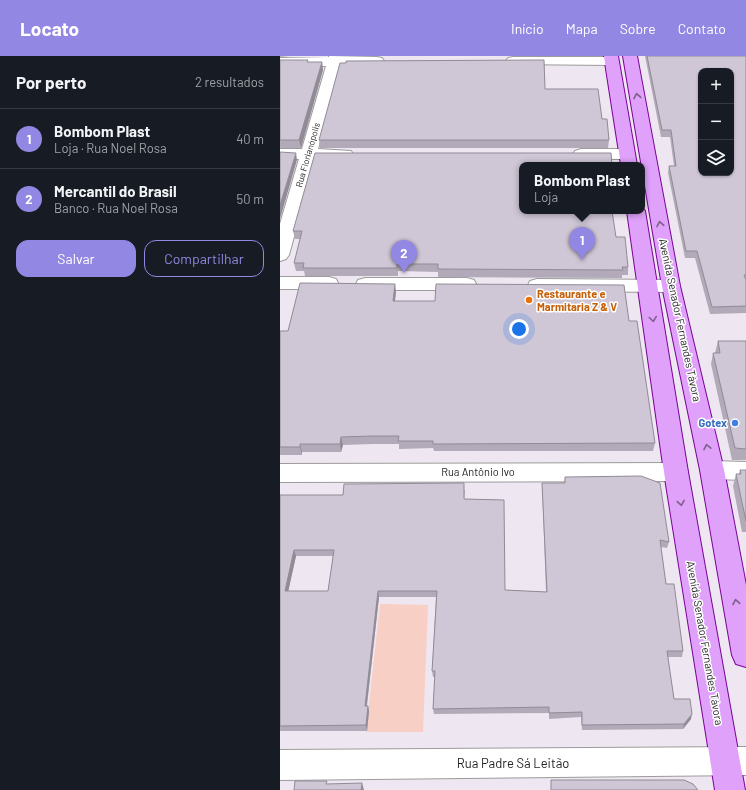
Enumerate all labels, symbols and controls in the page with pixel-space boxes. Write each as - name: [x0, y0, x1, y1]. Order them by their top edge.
- text: Locato: [20, 17, 79, 40]
- text: Início: [511, 20, 544, 37]
- text: Mapa: [566, 20, 598, 37]
- text: Sobre: [620, 20, 656, 37]
- text: Contato: [678, 20, 726, 37]
- map controls: [698, 68, 734, 176]
- button: +: [698, 68, 734, 104]
- text: Por perto: [16, 72, 86, 92]
- text: 2 resultados: [195, 74, 264, 90]
- one-way arrow: [633, 93, 642, 99]
- button: −: [698, 104, 734, 140]
- street label: Rua Florianópolis: [293, 121, 322, 189]
- text: Bombom Plast: [54, 122, 150, 140]
- text: 1: [27, 131, 31, 147]
- text: 40 m: [236, 131, 264, 147]
- text: Loja · Rua Noel Rosa: [54, 140, 167, 156]
- button: layers: [698, 140, 734, 176]
- popup: [519, 162, 645, 214]
- text: Bombom Plast: [534, 171, 630, 189]
- text: Mercantil do Brasil: [54, 182, 177, 200]
- text: Loja: [534, 189, 558, 205]
- text: 2: [25, 191, 33, 207]
- text: 50 m: [237, 191, 264, 207]
- text: Banco · Rua Noel Rosa: [54, 200, 178, 216]
- one-way arrow: [656, 221, 665, 227]
- pin: 1: [569, 227, 595, 260]
- street label: Avenida Senador Fernandes Távora: [657, 237, 704, 403]
- button: Salvar: [16, 240, 136, 277]
- button: Compartilhar: [144, 240, 264, 277]
- pin: 2: [391, 240, 417, 273]
- place label: Restaurante e Marmitaria Z & V: [537, 287, 617, 313]
- marker: Restaurante e Marmitaria Z & V: [524, 295, 534, 305]
- one-way arrow: [648, 316, 657, 322]
- your location: [509, 319, 529, 339]
- place label: Gotex: [699, 416, 727, 429]
- marker: Gotex: [730, 418, 740, 428]
- one-way arrow: [703, 444, 711, 450]
- street label: Rua Antônio Ivo: [441, 465, 515, 478]
- one-way arrow: [676, 499, 685, 506]
- street label: Avenida Senador Fernandes Távora: [685, 560, 726, 726]
- one-way arrow: [733, 599, 741, 606]
- street label: Rua Padre Sá Leitão: [457, 755, 569, 771]

